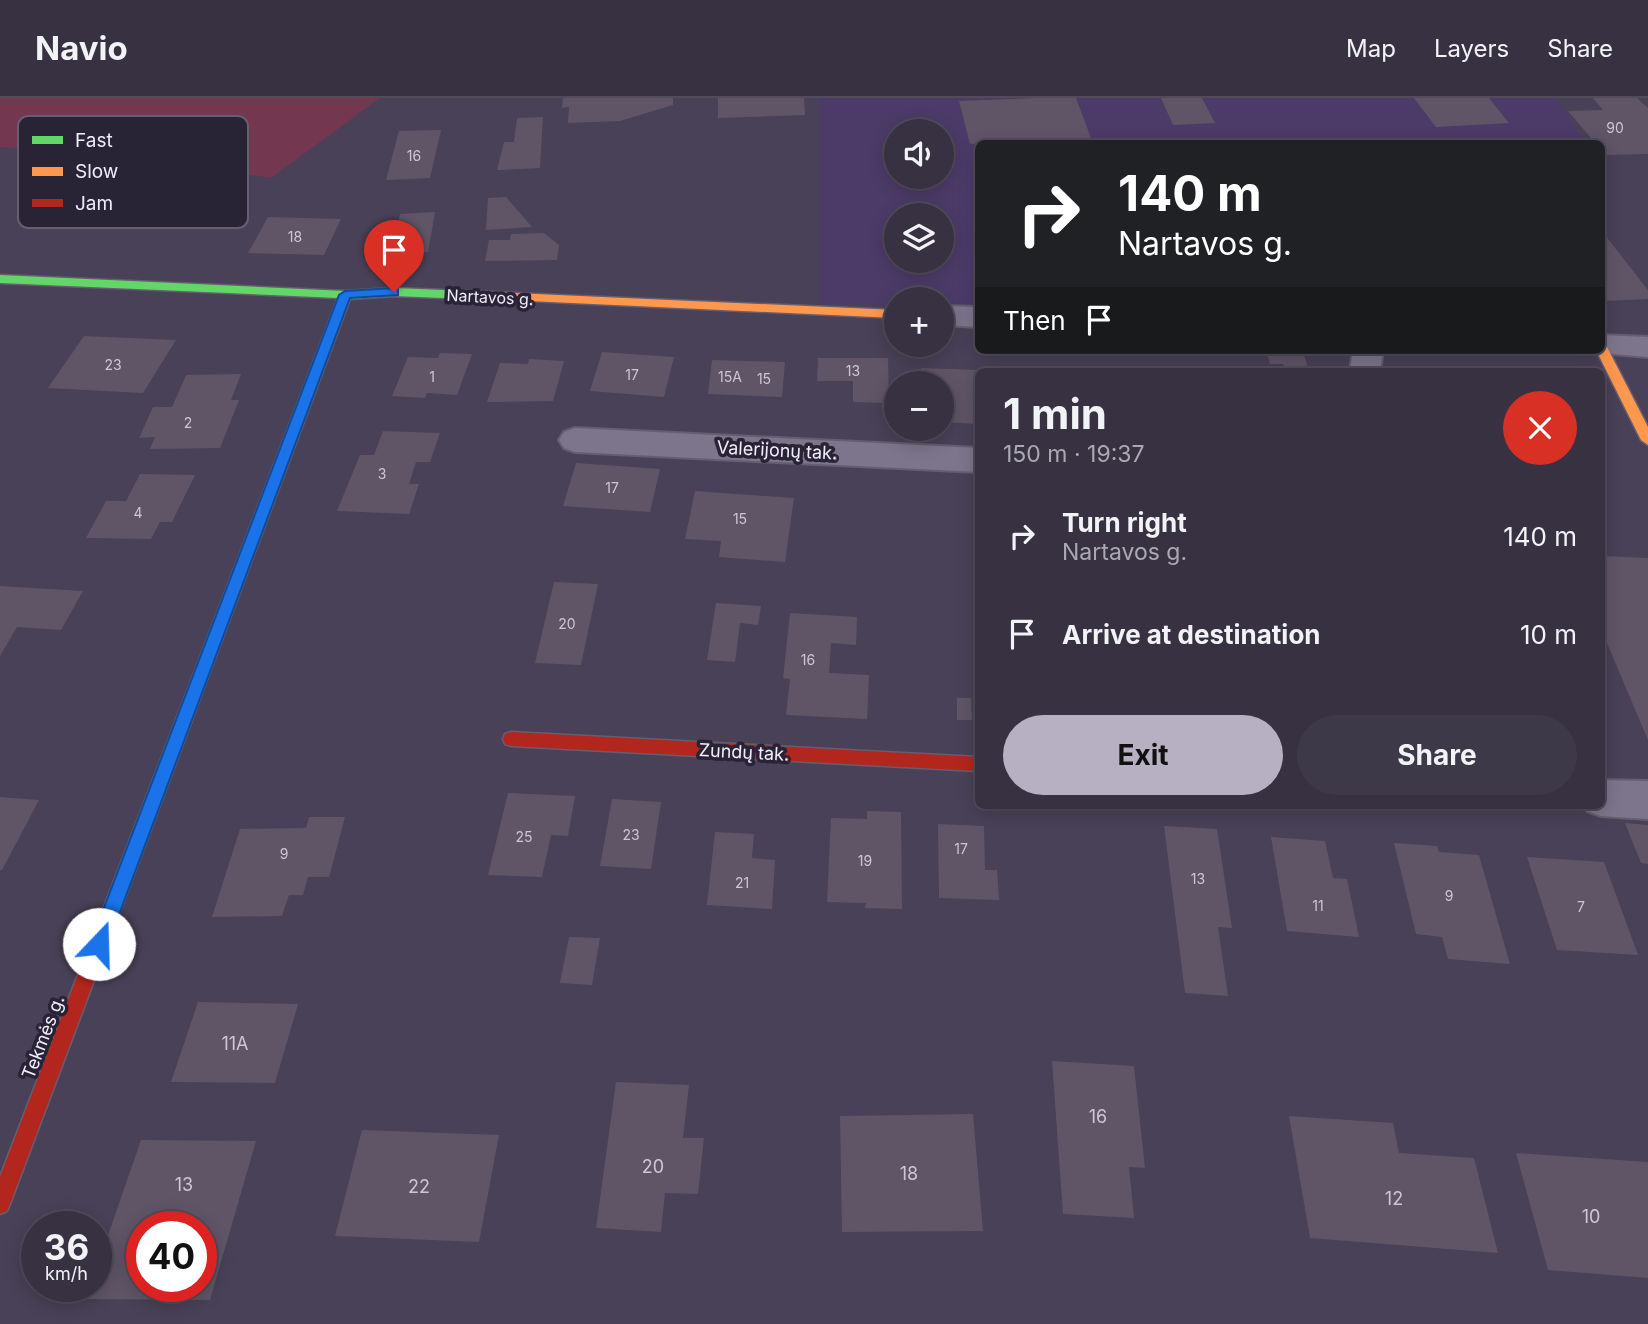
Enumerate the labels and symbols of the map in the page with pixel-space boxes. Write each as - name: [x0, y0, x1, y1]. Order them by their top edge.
- legend: [18, 116, 248, 228]
- house number: 90: [1606, 119, 1624, 136]
- text: Fast: [75, 129, 113, 152]
- house number: 16: [407, 147, 421, 164]
- text: Slow: [75, 160, 118, 183]
- text: Jam: [75, 192, 113, 215]
- pin: [364, 220, 424, 292]
- house number: 18: [288, 228, 302, 245]
- street label: Nartavos g.: [446, 285, 534, 309]
- house number: 23: [104, 356, 122, 373]
- house number: 13: [846, 362, 860, 379]
- house number: 17: [625, 366, 639, 383]
- house number: 1: [429, 368, 435, 385]
- house number: 15A: [718, 368, 742, 385]
- house number: 15: [757, 370, 771, 387]
- house number: 2: [184, 414, 192, 431]
- street label: Valerijonų tak.: [716, 436, 838, 464]
- house number: 3: [378, 465, 386, 482]
- house number: 17: [605, 479, 619, 496]
- house number: 4: [133, 504, 143, 521]
- house number: 15: [733, 510, 747, 527]
- house number: 20: [558, 615, 576, 632]
- house number: 16: [801, 651, 815, 668]
- street label: Zundų tak.: [698, 739, 790, 765]
- house number: 23: [622, 826, 640, 843]
- house number: 25: [515, 828, 533, 845]
- house number: 17: [954, 840, 968, 857]
- house number: 9: [280, 845, 288, 862]
- house number: 19: [858, 852, 872, 869]
- house number: 13: [1191, 870, 1205, 887]
- house number: 21: [735, 874, 749, 891]
- house number: 9: [1445, 887, 1453, 904]
- house number: 11: [1312, 897, 1324, 914]
- house number: 7: [1577, 898, 1585, 915]
- position arrow: [62, 907, 136, 981]
- street label: Tekmės g.: [17, 992, 69, 1082]
- house number: 11A: [221, 1033, 249, 1054]
- house number: 16: [1089, 1106, 1107, 1127]
- house number: 20: [642, 1156, 664, 1177]
- house number: 18: [900, 1163, 918, 1184]
- house number: 13: [175, 1174, 193, 1195]
- house number: 22: [408, 1176, 430, 1197]
- house number: 12: [1385, 1188, 1403, 1209]
- house number: 10: [1582, 1206, 1600, 1227]
- speed limit sign: 40: [126, 1211, 217, 1302]

